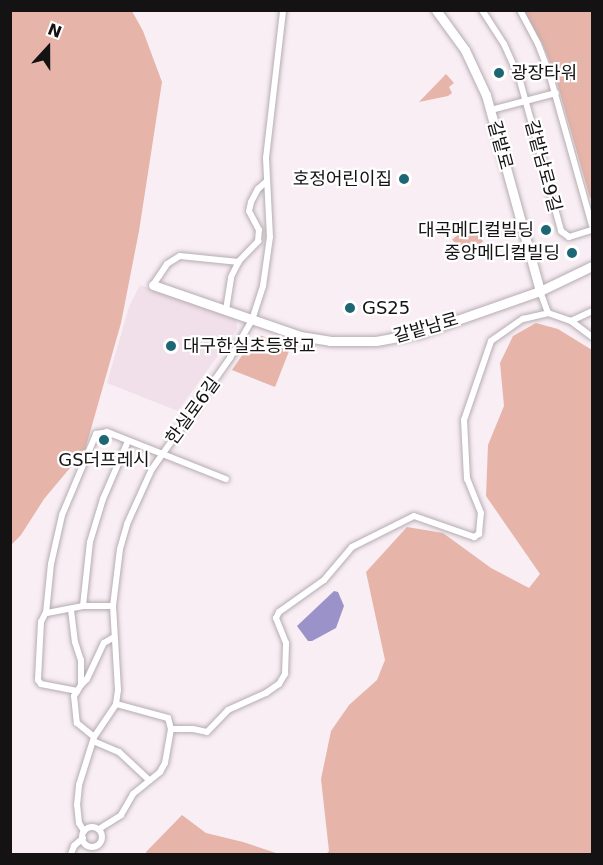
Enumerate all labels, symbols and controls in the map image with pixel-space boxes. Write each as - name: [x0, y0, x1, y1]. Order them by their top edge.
- north arrow: [18, 18, 78, 78]
- text: N: [45, 19, 64, 42]
- place label: 광장타워: [511, 62, 577, 84]
- marker: 광장타워: [492, 66, 506, 80]
- street label: 갈밭로: [483, 118, 517, 172]
- street label: 갈밭남로9길: [520, 118, 566, 214]
- place label: 호정어린이집: [293, 168, 392, 190]
- marker: 호정어린이집: [397, 172, 411, 186]
- place label: 대곡메디컬빌딩: [418, 219, 534, 241]
- marker: 대곡메디컬빌딩: [539, 223, 553, 237]
- place label: 중앙메디컬빌딩: [444, 242, 560, 264]
- marker: 중앙메디컬빌딩: [565, 246, 579, 260]
- place label: GS25: [362, 297, 410, 319]
- marker: GS25: [343, 301, 357, 315]
- street label: 갈밭남로: [391, 308, 461, 348]
- place label: 대구한실초등학교: [183, 335, 315, 357]
- marker: 대구한실초등학교: [164, 339, 178, 353]
- street label: 한실로6길: [161, 373, 225, 449]
- marker: GS더프레시: [97, 433, 111, 447]
- place label: GS더프레시: [58, 449, 150, 471]

